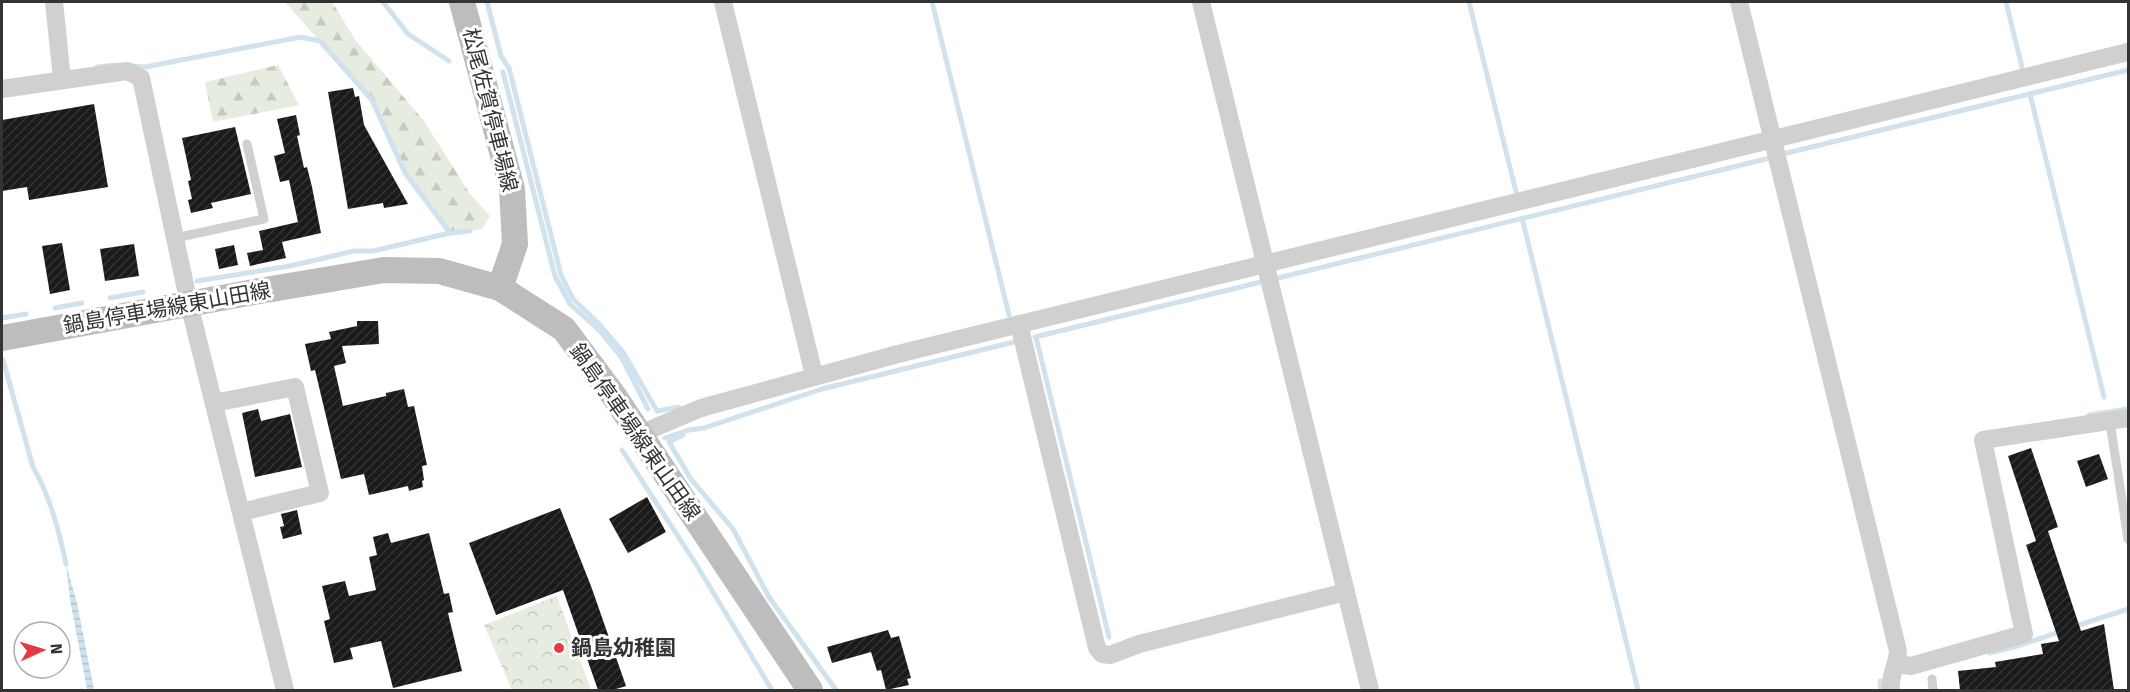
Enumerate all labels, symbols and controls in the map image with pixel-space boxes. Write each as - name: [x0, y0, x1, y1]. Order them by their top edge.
- street label: 松尾佐賀停車場線: [457, 25, 523, 195]
- street label: 鍋島停車場線東山田線: [61, 277, 273, 339]
- street label: 鍋島停車場線東山田線: [564, 339, 706, 525]
- north arrow: [12, 620, 72, 680]
- place label: 鍋島幼稚園: [571, 635, 676, 661]
- marker: 鍋島幼稚園: [552, 641, 566, 655]
- text: N: [47, 643, 66, 655]

